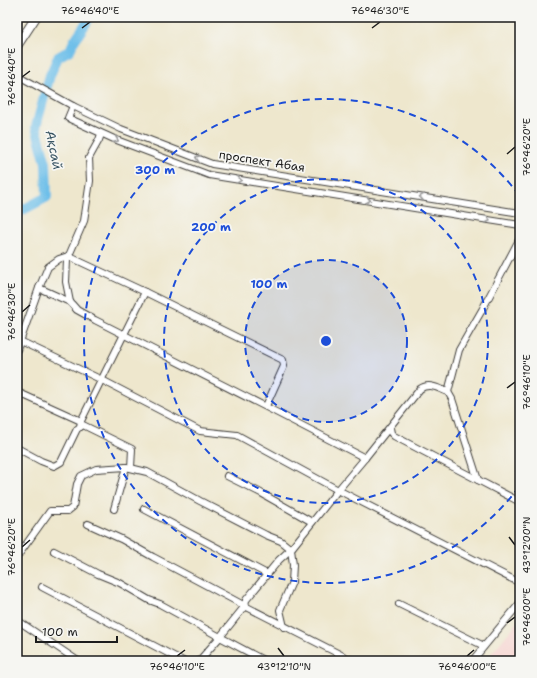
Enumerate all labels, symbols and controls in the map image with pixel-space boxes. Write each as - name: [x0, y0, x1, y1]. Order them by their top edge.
- text: 76°46'40"E: [61, 4, 119, 17]
- text: 76°46'30"E: [351, 4, 409, 17]
- text: 76°46'40"E: [5, 48, 18, 106]
- text: 76°46'20"E: [520, 118, 533, 176]
- water label: Ақсай: [42, 129, 66, 171]
- one-way arrow: [112, 135, 120, 143]
- street label: проспект Абая: [218, 146, 306, 176]
- one-way arrow: [195, 155, 202, 163]
- text: 300 m: [135, 162, 175, 178]
- one-way arrow: [236, 175, 242, 184]
- one-way arrow: [419, 193, 425, 202]
- one-way arrow: [365, 195, 371, 204]
- one-way arrow: [485, 215, 491, 223]
- text: 200 m: [191, 219, 231, 235]
- text: 100 m: [251, 276, 288, 292]
- text: 76°46'30"E: [5, 283, 18, 341]
- centre of rings: [319, 334, 333, 348]
- text: 76°46'10"E: [520, 354, 533, 410]
- text: 43°12'00"N: [520, 517, 533, 573]
- text: 76°46'20"E: [5, 518, 18, 576]
- text: 76°46'00"E: [520, 588, 533, 646]
- scale bar: [36, 618, 117, 644]
- text: 100 m: [42, 624, 78, 640]
- text: 76°46'10"E: [149, 660, 205, 673]
- text: 43°12'10"N: [257, 660, 311, 673]
- text: 76°46'00"E: [438, 660, 496, 673]

